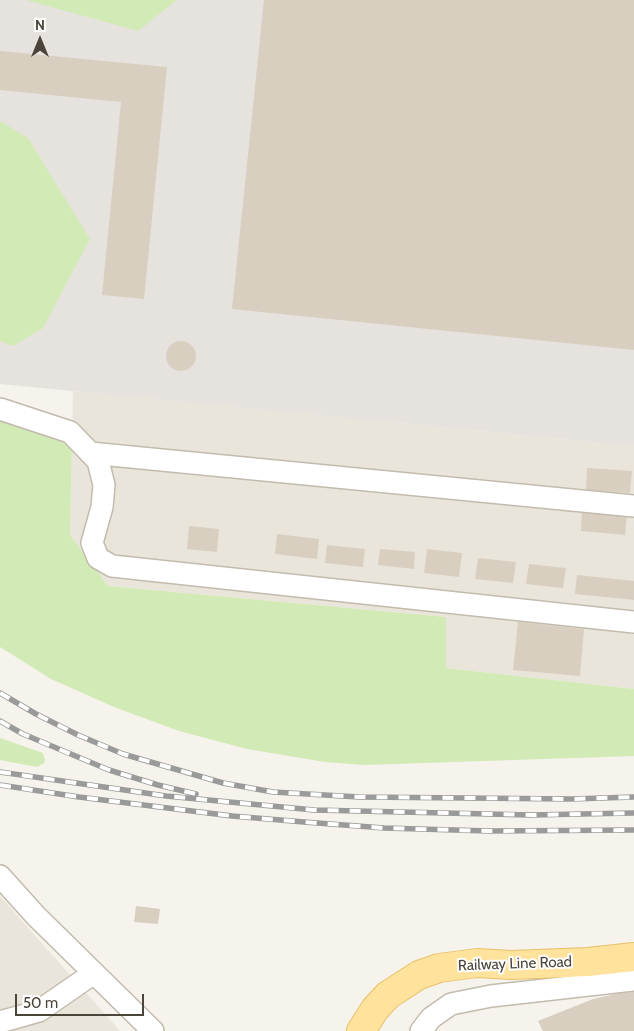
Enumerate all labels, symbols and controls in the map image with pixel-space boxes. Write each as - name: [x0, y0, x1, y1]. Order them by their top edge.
- north arrow: [15, 15, 65, 65]
- text: N: [35, 16, 45, 34]
- street label: Railway Line Road: [458, 953, 572, 975]
- scale bar: [18, 984, 146, 1016]
- text: 50 m: [23, 994, 58, 1012]

